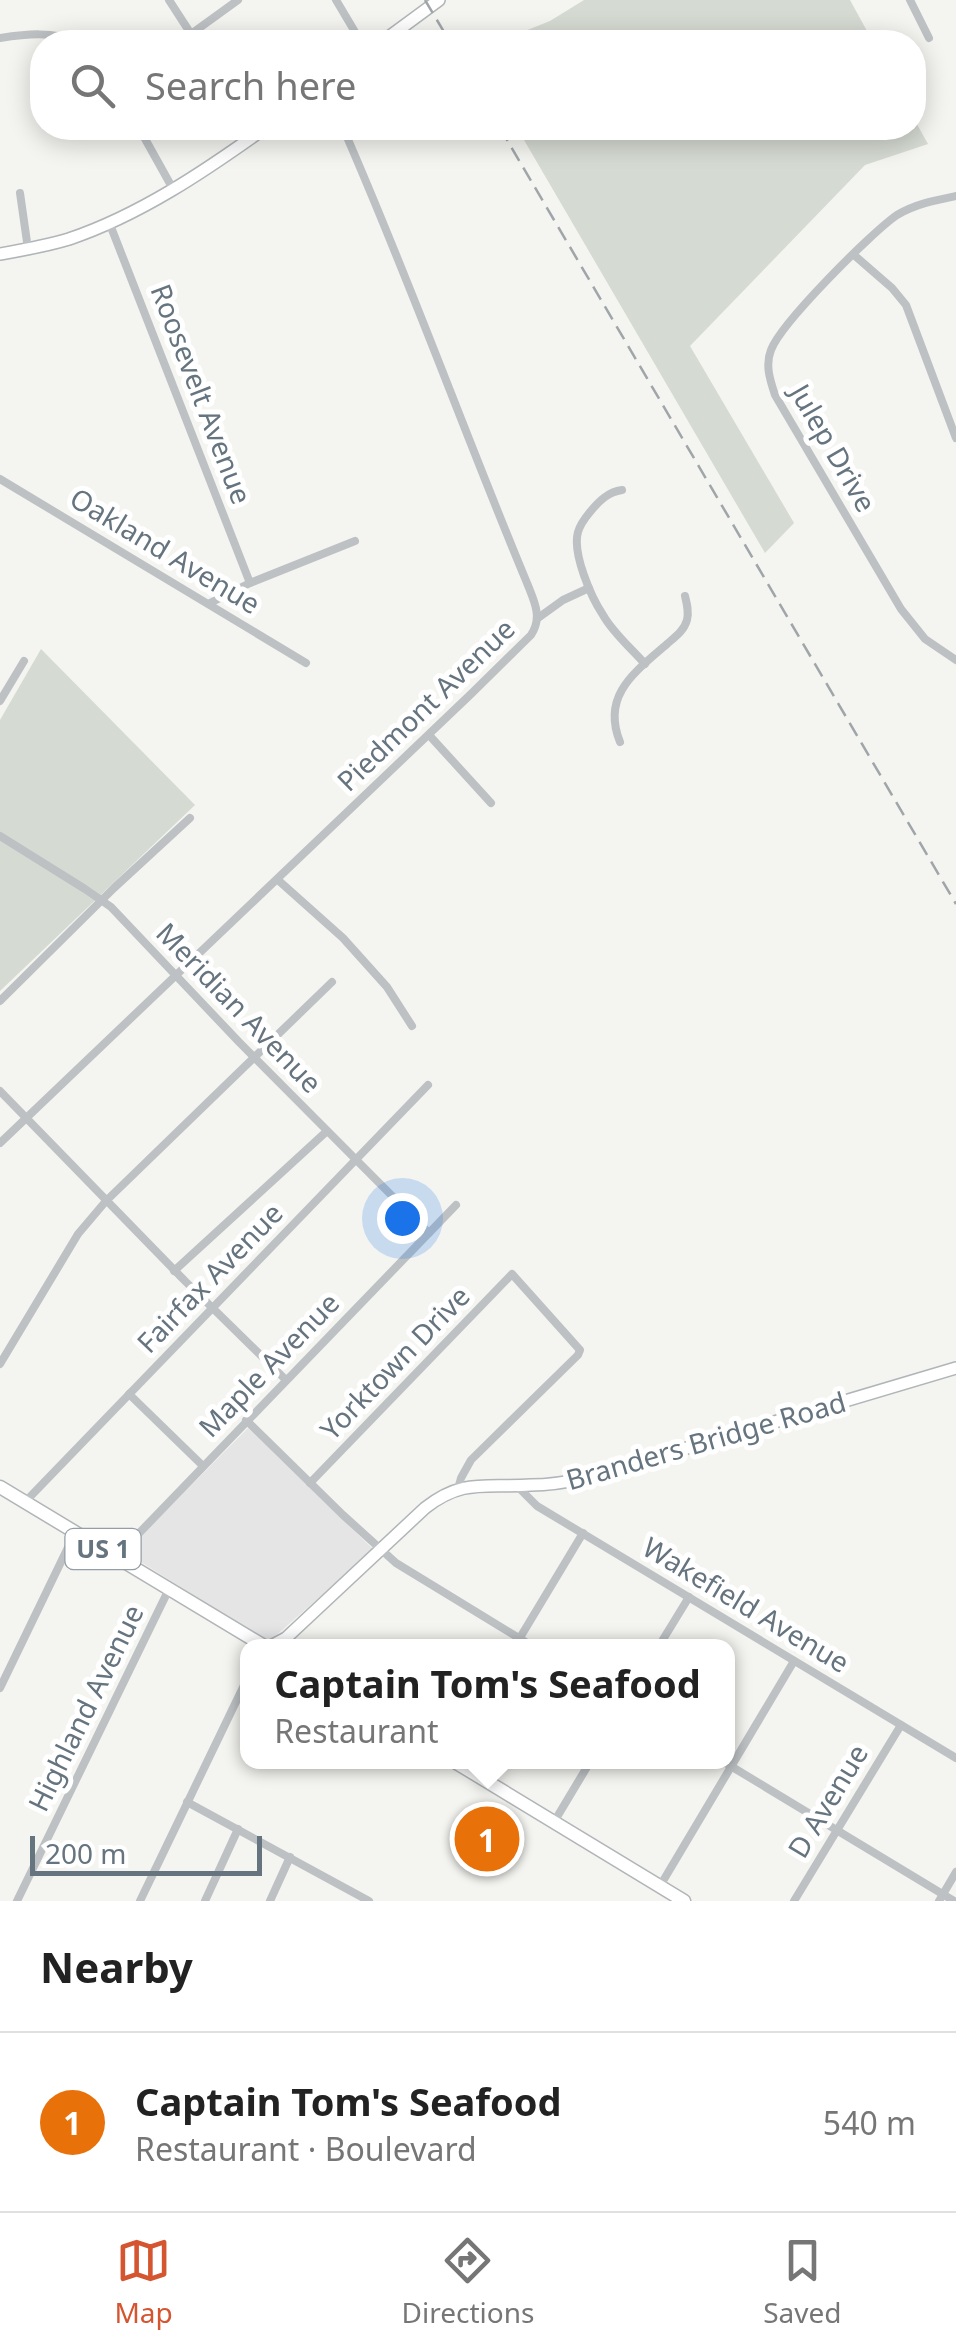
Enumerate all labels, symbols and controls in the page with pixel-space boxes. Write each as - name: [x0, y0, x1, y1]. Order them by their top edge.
- search box: [30, 30, 926, 140]
- icon: search: [65, 58, 120, 113]
- text: Search here: [145, 59, 356, 111]
- street label: Roosevelt Avenue: [142, 278, 261, 509]
- street label: Julep Drive: [780, 374, 886, 518]
- street label: Oakland Avenue: [63, 478, 268, 622]
- street label: Piedmont Avenue: [328, 610, 522, 799]
- street label: Meridian Avenue: [149, 914, 331, 1101]
- your location: [377, 1193, 428, 1244]
- street label: Fairfax Avenue: [128, 1194, 291, 1361]
- street label: Yorktown Drive: [311, 1277, 477, 1448]
- street label: Maple Avenue: [190, 1284, 347, 1445]
- street label: Branders Bridge Road: [561, 1382, 850, 1498]
- street label: Wakefield Avenue: [636, 1527, 857, 1681]
- road number: US 1: [66, 1529, 140, 1569]
- street label: Highland Avenue: [19, 1598, 152, 1817]
- popup: [240, 1639, 735, 1769]
- text: Captain Tom's Seafood: [274, 1657, 701, 1709]
- text: Restaurant: [274, 1709, 439, 1752]
- street label: D Avenue: [778, 1737, 876, 1864]
- pin: 1: [454, 1802, 520, 1876]
- scale bar: [30, 1831, 262, 1876]
- text: 200 m: [45, 1834, 127, 1872]
- text: Nearby: [40, 1938, 193, 1995]
- text: Captain Tom's Seafood: [135, 2075, 562, 2127]
- text: 1: [63, 2101, 82, 2144]
- text: 540 m: [823, 2101, 916, 2144]
- text: Restaurant · Boulevard: [135, 2127, 477, 2170]
- tab: Map: [114, 2233, 173, 2331]
- tab: Directions: [402, 2233, 534, 2331]
- tab: Saved: [763, 2233, 842, 2331]

